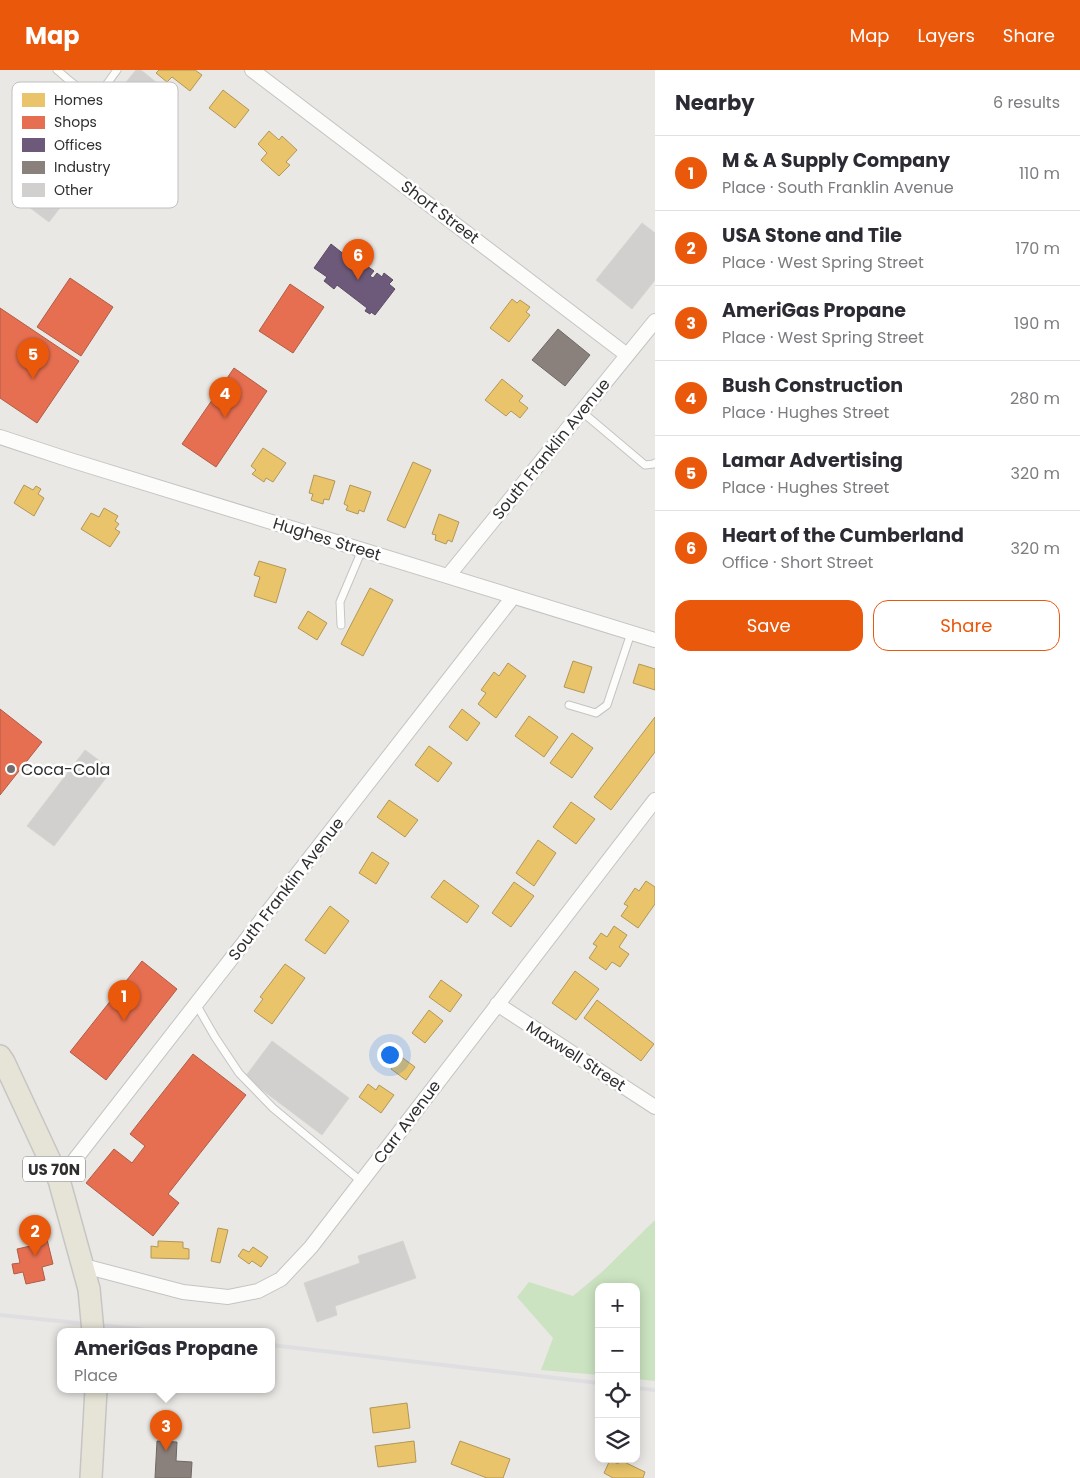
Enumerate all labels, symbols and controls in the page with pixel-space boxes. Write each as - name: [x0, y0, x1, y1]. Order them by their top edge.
- text: Map: [25, 19, 80, 52]
- text: Map: [850, 23, 890, 48]
- text: Layers: [918, 23, 975, 48]
- text: Share: [1003, 23, 1055, 48]
- legend: [12, 82, 178, 208]
- text: Nearby: [675, 88, 755, 117]
- text: Homes: [54, 90, 103, 110]
- text: 6 results: [993, 91, 1060, 114]
- text: Shops: [54, 112, 97, 132]
- text: Offices: [54, 135, 102, 155]
- text: M & A Supply Company: [722, 147, 950, 174]
- text: Industry: [54, 157, 110, 177]
- text: 1: [688, 162, 694, 185]
- text: 110 m: [1019, 162, 1060, 185]
- street label: Short Street: [396, 175, 484, 249]
- text: Place · South Franklin Avenue: [722, 176, 954, 199]
- text: Other: [54, 180, 93, 200]
- text: USA Stone and Tile: [722, 222, 902, 249]
- text: 2: [686, 237, 696, 260]
- text: 170 m: [1015, 237, 1060, 260]
- pin: 6: [342, 239, 374, 280]
- text: Place · West Spring Street: [722, 251, 924, 274]
- text: AmeriGas Propane: [722, 297, 906, 324]
- text: 3: [686, 312, 696, 335]
- text: 190 m: [1014, 312, 1060, 335]
- text: Place · West Spring Street: [722, 326, 924, 349]
- pin: 5: [17, 338, 49, 379]
- text: Bush Construction: [722, 372, 903, 399]
- street label: South Franklin Avenue: [487, 373, 615, 525]
- pin: 4: [209, 377, 241, 418]
- text: 4: [686, 387, 696, 410]
- text: 280 m: [1010, 387, 1060, 410]
- text: Place · Hughes Street: [722, 401, 889, 424]
- text: Lamar Advertising: [722, 447, 903, 474]
- text: 5: [686, 462, 696, 485]
- text: 320 m: [1011, 462, 1060, 485]
- text: Place · Hughes Street: [722, 476, 889, 499]
- street label: Hughes Street: [270, 512, 384, 566]
- text: Heart of the Cumberland: [722, 522, 964, 549]
- text: 6: [686, 537, 696, 560]
- text: 320 m: [1011, 537, 1060, 560]
- text: Office · Short Street: [722, 551, 873, 574]
- button: Save: [675, 600, 863, 651]
- button: Share: [873, 600, 1060, 651]
- place label: Coca-Cola: [21, 758, 110, 781]
- marker: Coca-Cola: [5, 763, 17, 775]
- street label: South Franklin Avenue: [223, 813, 349, 965]
- pin: 1: [108, 980, 140, 1021]
- street label: Maxwell Street: [522, 1015, 630, 1097]
- your location: [377, 1042, 403, 1068]
- street label: Carr Avenue: [368, 1075, 446, 1169]
- road number: US 70N: [23, 1156, 85, 1182]
- pin: 2: [19, 1215, 51, 1256]
- map controls: [595, 1283, 640, 1463]
- button: +: [595, 1283, 640, 1328]
- popup: [57, 1328, 275, 1393]
- button: −: [595, 1328, 640, 1373]
- text: AmeriGas Propane: [74, 1335, 258, 1362]
- text: Place: [74, 1364, 118, 1387]
- button: locate: [595, 1373, 640, 1418]
- pin: 3: [150, 1410, 182, 1451]
- button: layers: [595, 1418, 640, 1463]

